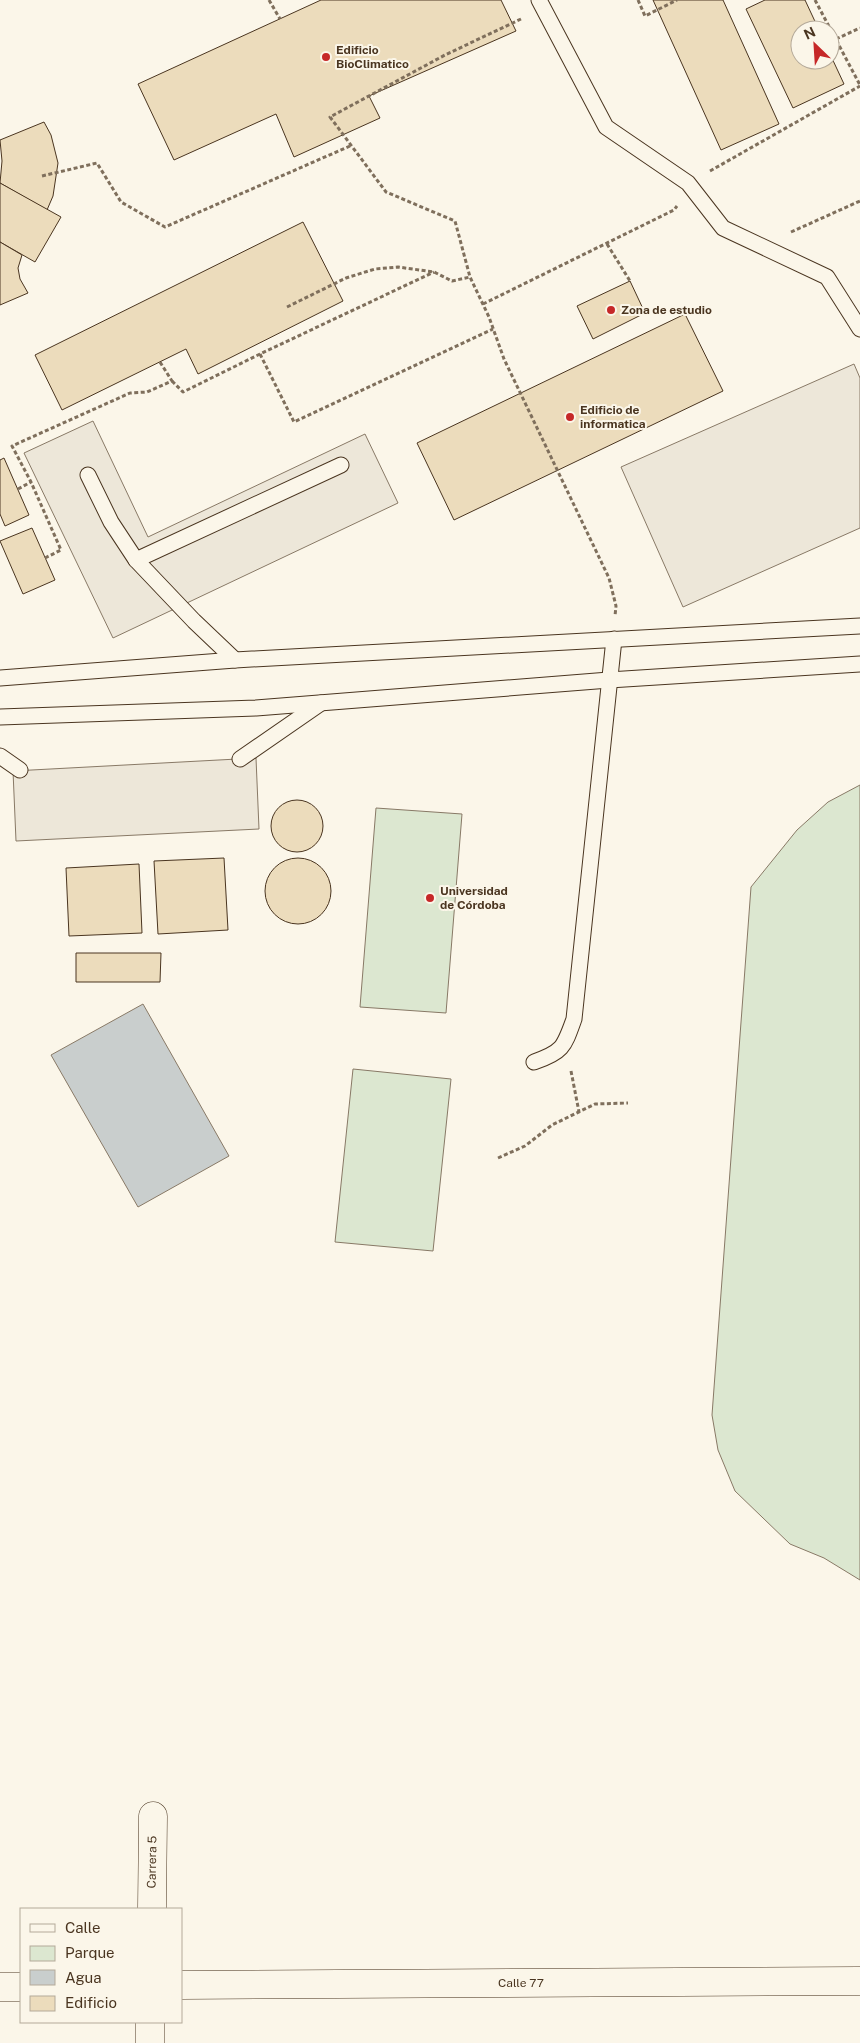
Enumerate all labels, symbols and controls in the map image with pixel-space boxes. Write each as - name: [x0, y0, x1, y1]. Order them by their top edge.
- north arrow: [790, 20, 840, 70]
- text: N: [801, 24, 818, 43]
- place label: Edificio BioClimatico: [336, 43, 409, 71]
- marker: Edificio BioClimatico: [320, 51, 332, 63]
- place label: Zona de estudio: [621, 303, 712, 317]
- marker: Zona de estudio: [605, 304, 617, 316]
- place label: Edificio de informatica: [580, 403, 646, 431]
- marker: Edificio de informatica: [564, 411, 576, 423]
- place label: Universidad de Córdoba: [440, 884, 508, 912]
- marker: Universidad de Córdoba: [424, 892, 436, 904]
- street label: Carrera 5: [145, 1835, 159, 1888]
- legend: [20, 1908, 182, 2023]
- text: Calle: [65, 1919, 101, 1936]
- text: Parque: [65, 1944, 115, 1961]
- text: Agua: [65, 1969, 102, 1986]
- street label: Calle 77: [498, 1976, 544, 1990]
- text: Edificio: [65, 1994, 117, 2011]

